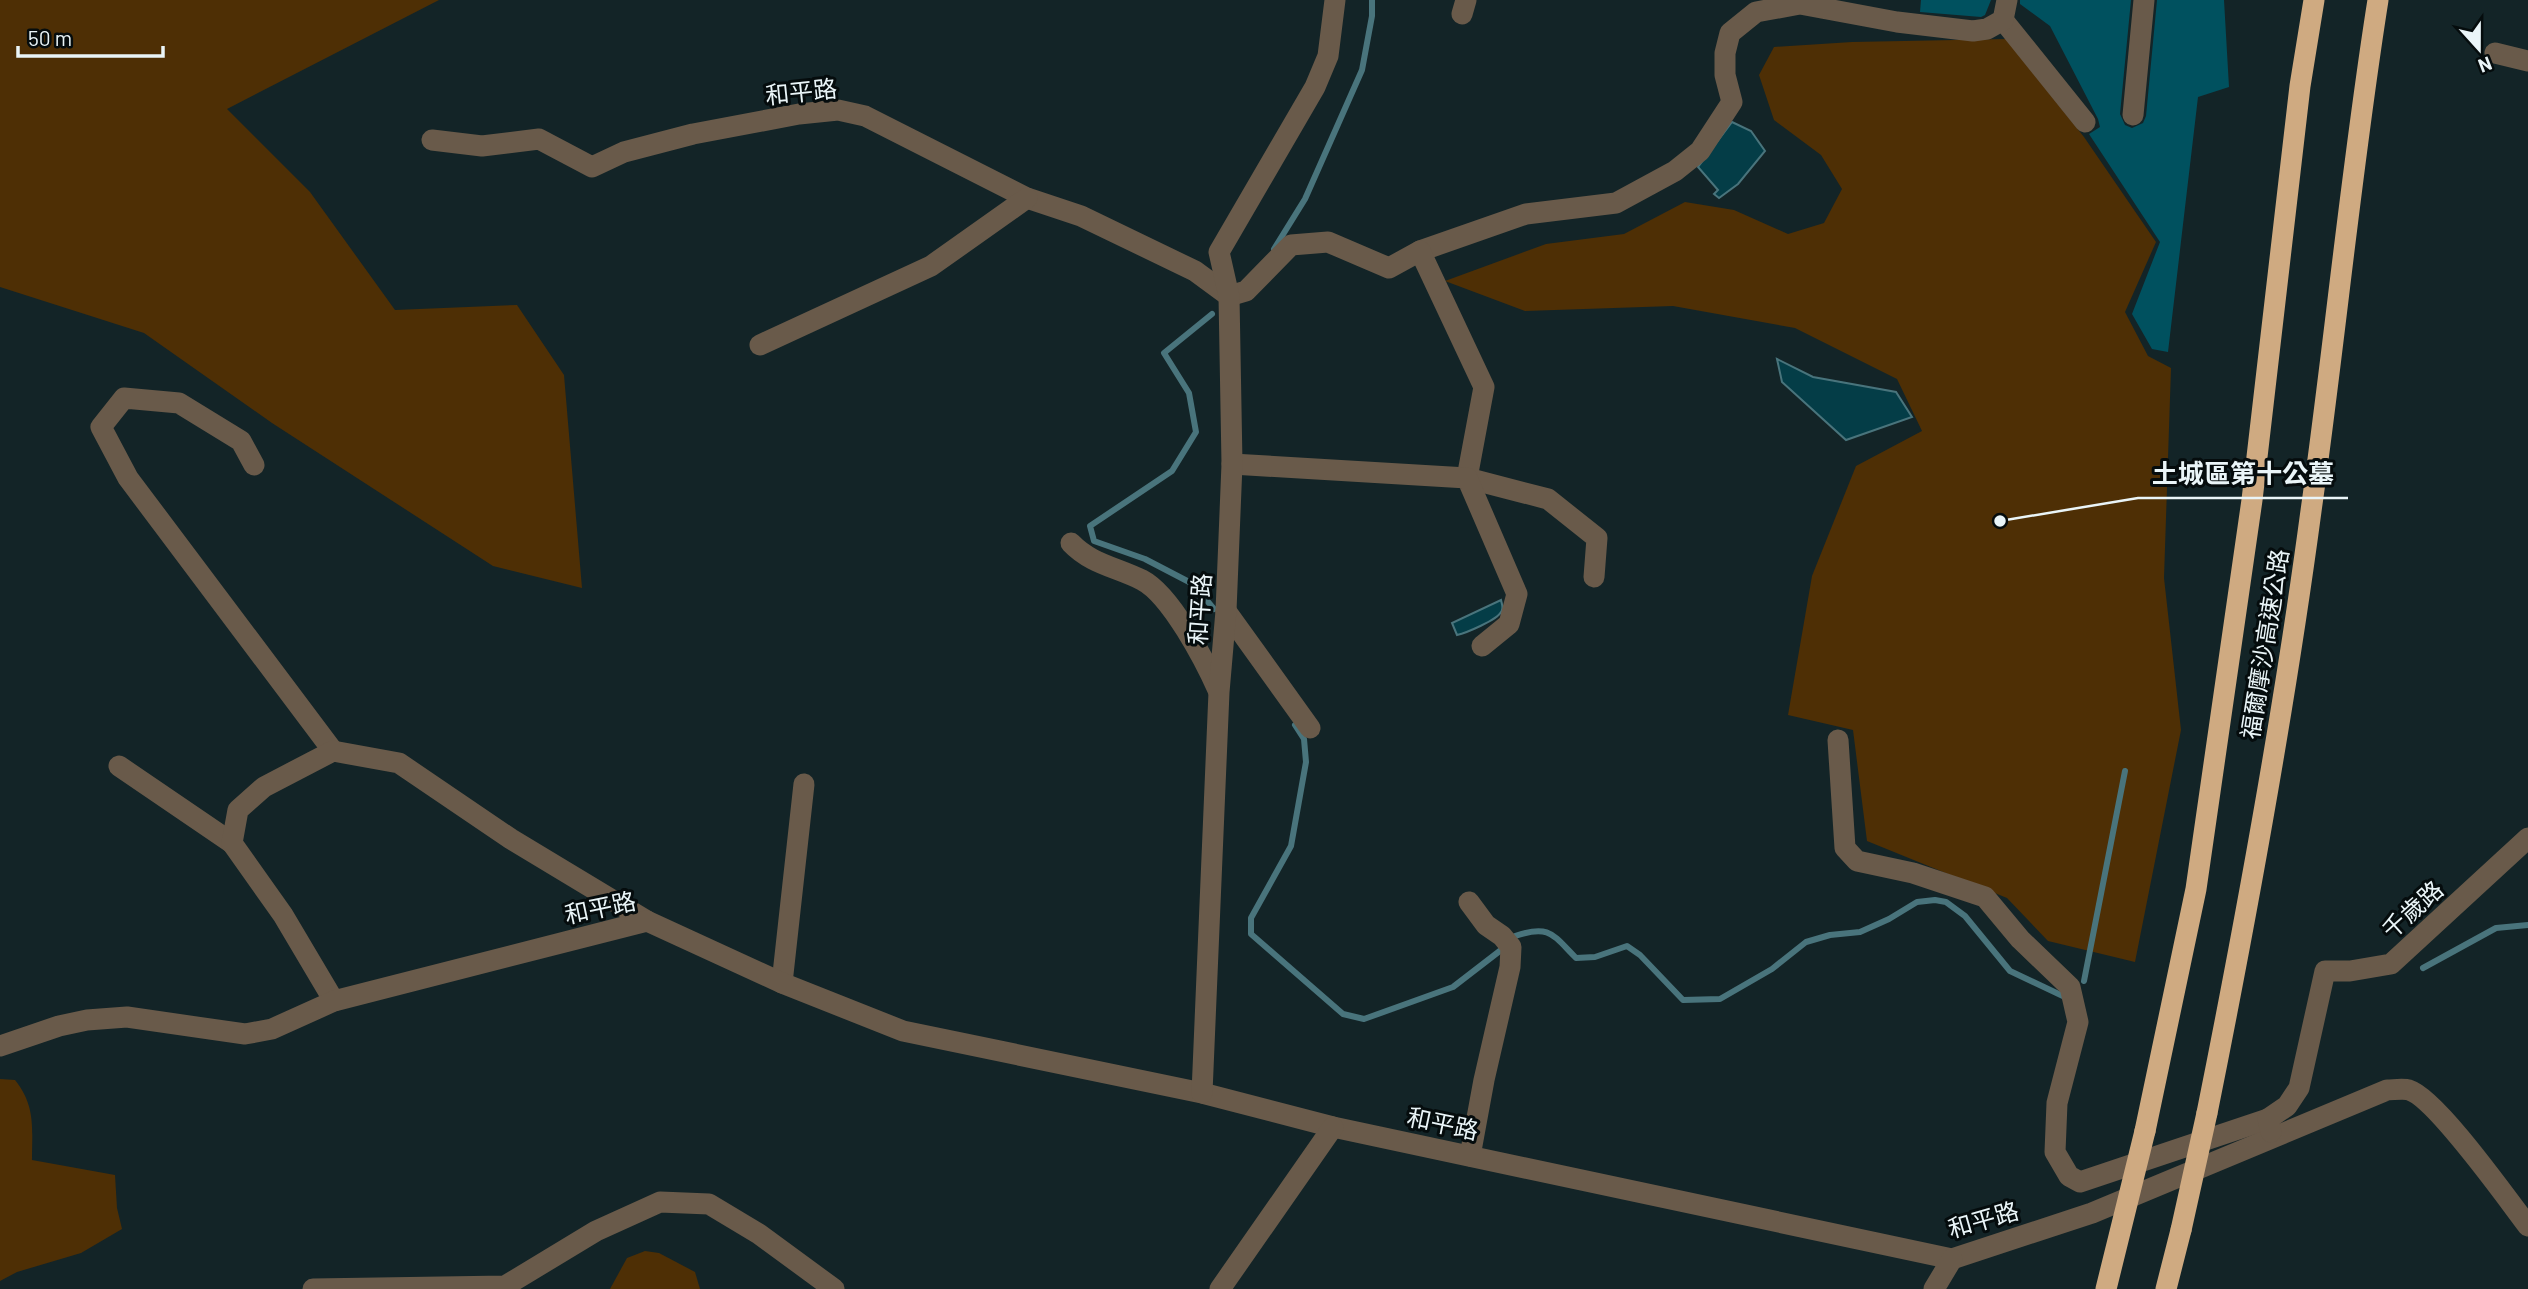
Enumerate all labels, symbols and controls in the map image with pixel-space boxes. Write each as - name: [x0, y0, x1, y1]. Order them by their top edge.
- scale bar: [18, 14, 163, 58]
- north arrow: [2444, 14, 2514, 84]
- text: 50 m: [28, 25, 72, 50]
- text: N: [2475, 52, 2495, 78]
- street label: 和平路: [764, 73, 838, 109]
- callout: 土城區第十公墓: [2138, 451, 2348, 498]
- text: 土城區第十公墓: [2152, 457, 2334, 488]
- street label: 福爾摩沙高速公路: [2235, 547, 2293, 741]
- street label: 和平路: [1182, 572, 1216, 646]
- street label: 千歲路: [2376, 874, 2448, 944]
- street label: 和平路: [562, 885, 638, 929]
- street label: 和平路: [1405, 1101, 1481, 1145]
- street label: 和平路: [1944, 1195, 2022, 1243]

